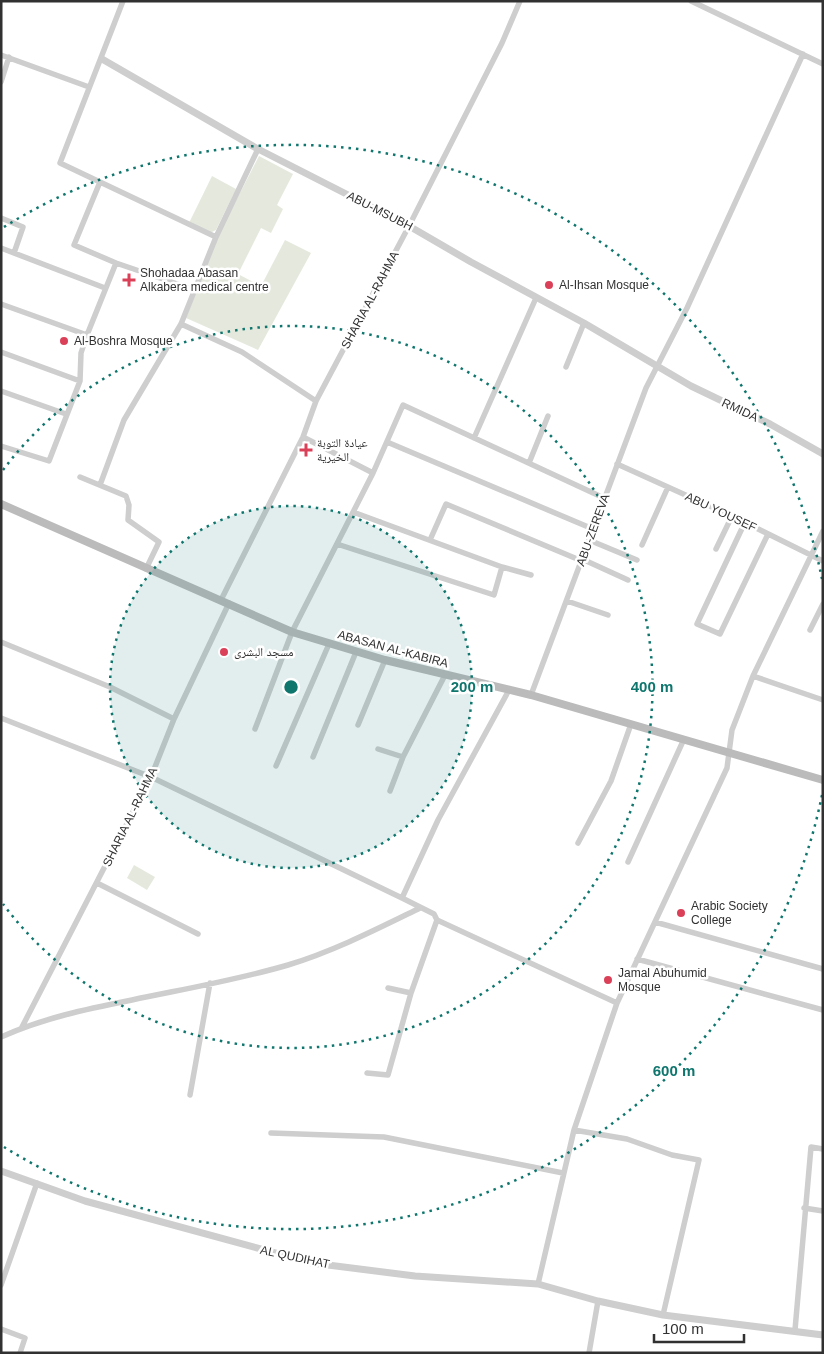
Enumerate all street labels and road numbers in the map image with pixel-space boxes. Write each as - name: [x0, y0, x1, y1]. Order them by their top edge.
- street label: ABU-MSUBH: [345, 188, 415, 234]
- street label: SHARIA AL-RAHMA: [338, 249, 402, 351]
- street label: RMIDA: [720, 395, 760, 425]
- street label: ABU YOUSEF: [683, 489, 759, 535]
- street label: ABU-ZEREVA: [573, 492, 613, 568]
- street label: ABASAN AL-KABIRA: [336, 627, 450, 671]
- street label: SHARIA AL-RAHMA: [100, 765, 160, 869]
- street label: AL QUDIHAT: [259, 1243, 332, 1271]

